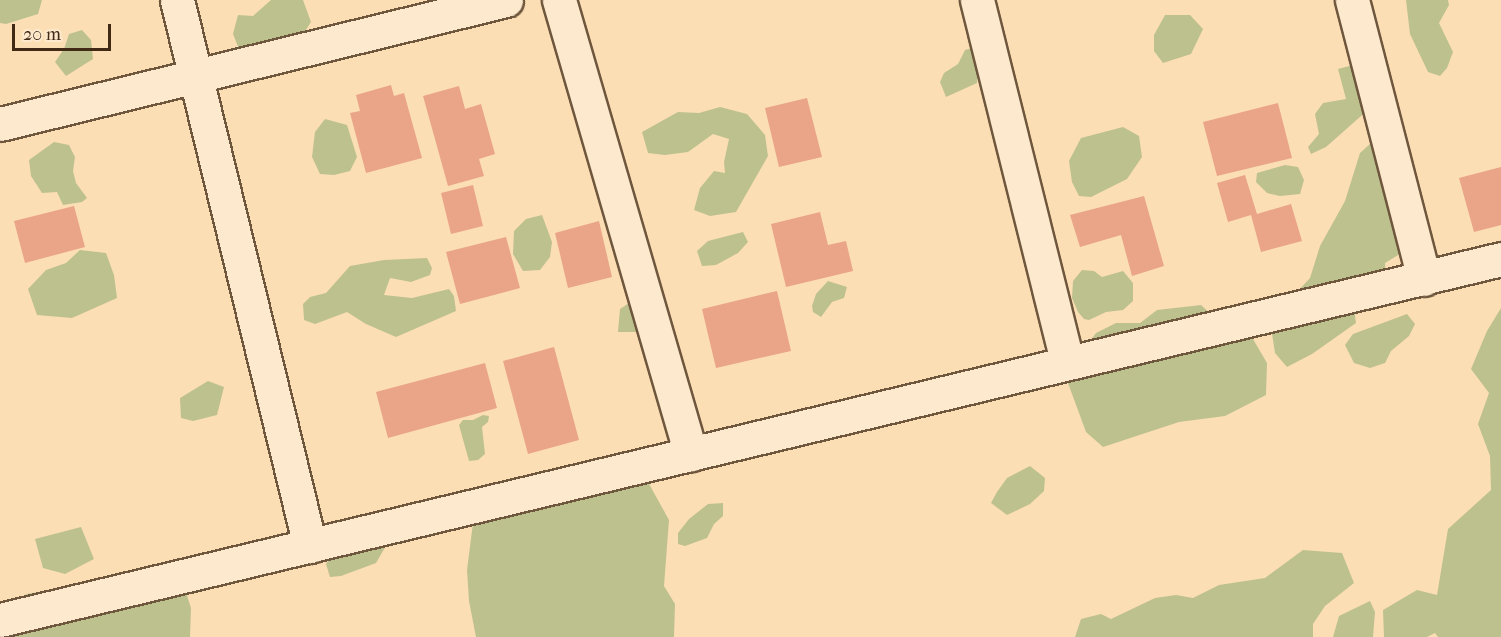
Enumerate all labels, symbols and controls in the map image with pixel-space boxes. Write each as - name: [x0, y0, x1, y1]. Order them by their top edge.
- scale bar: [15, 12, 114, 50]
- text: 20 m: [23, 24, 61, 45]

